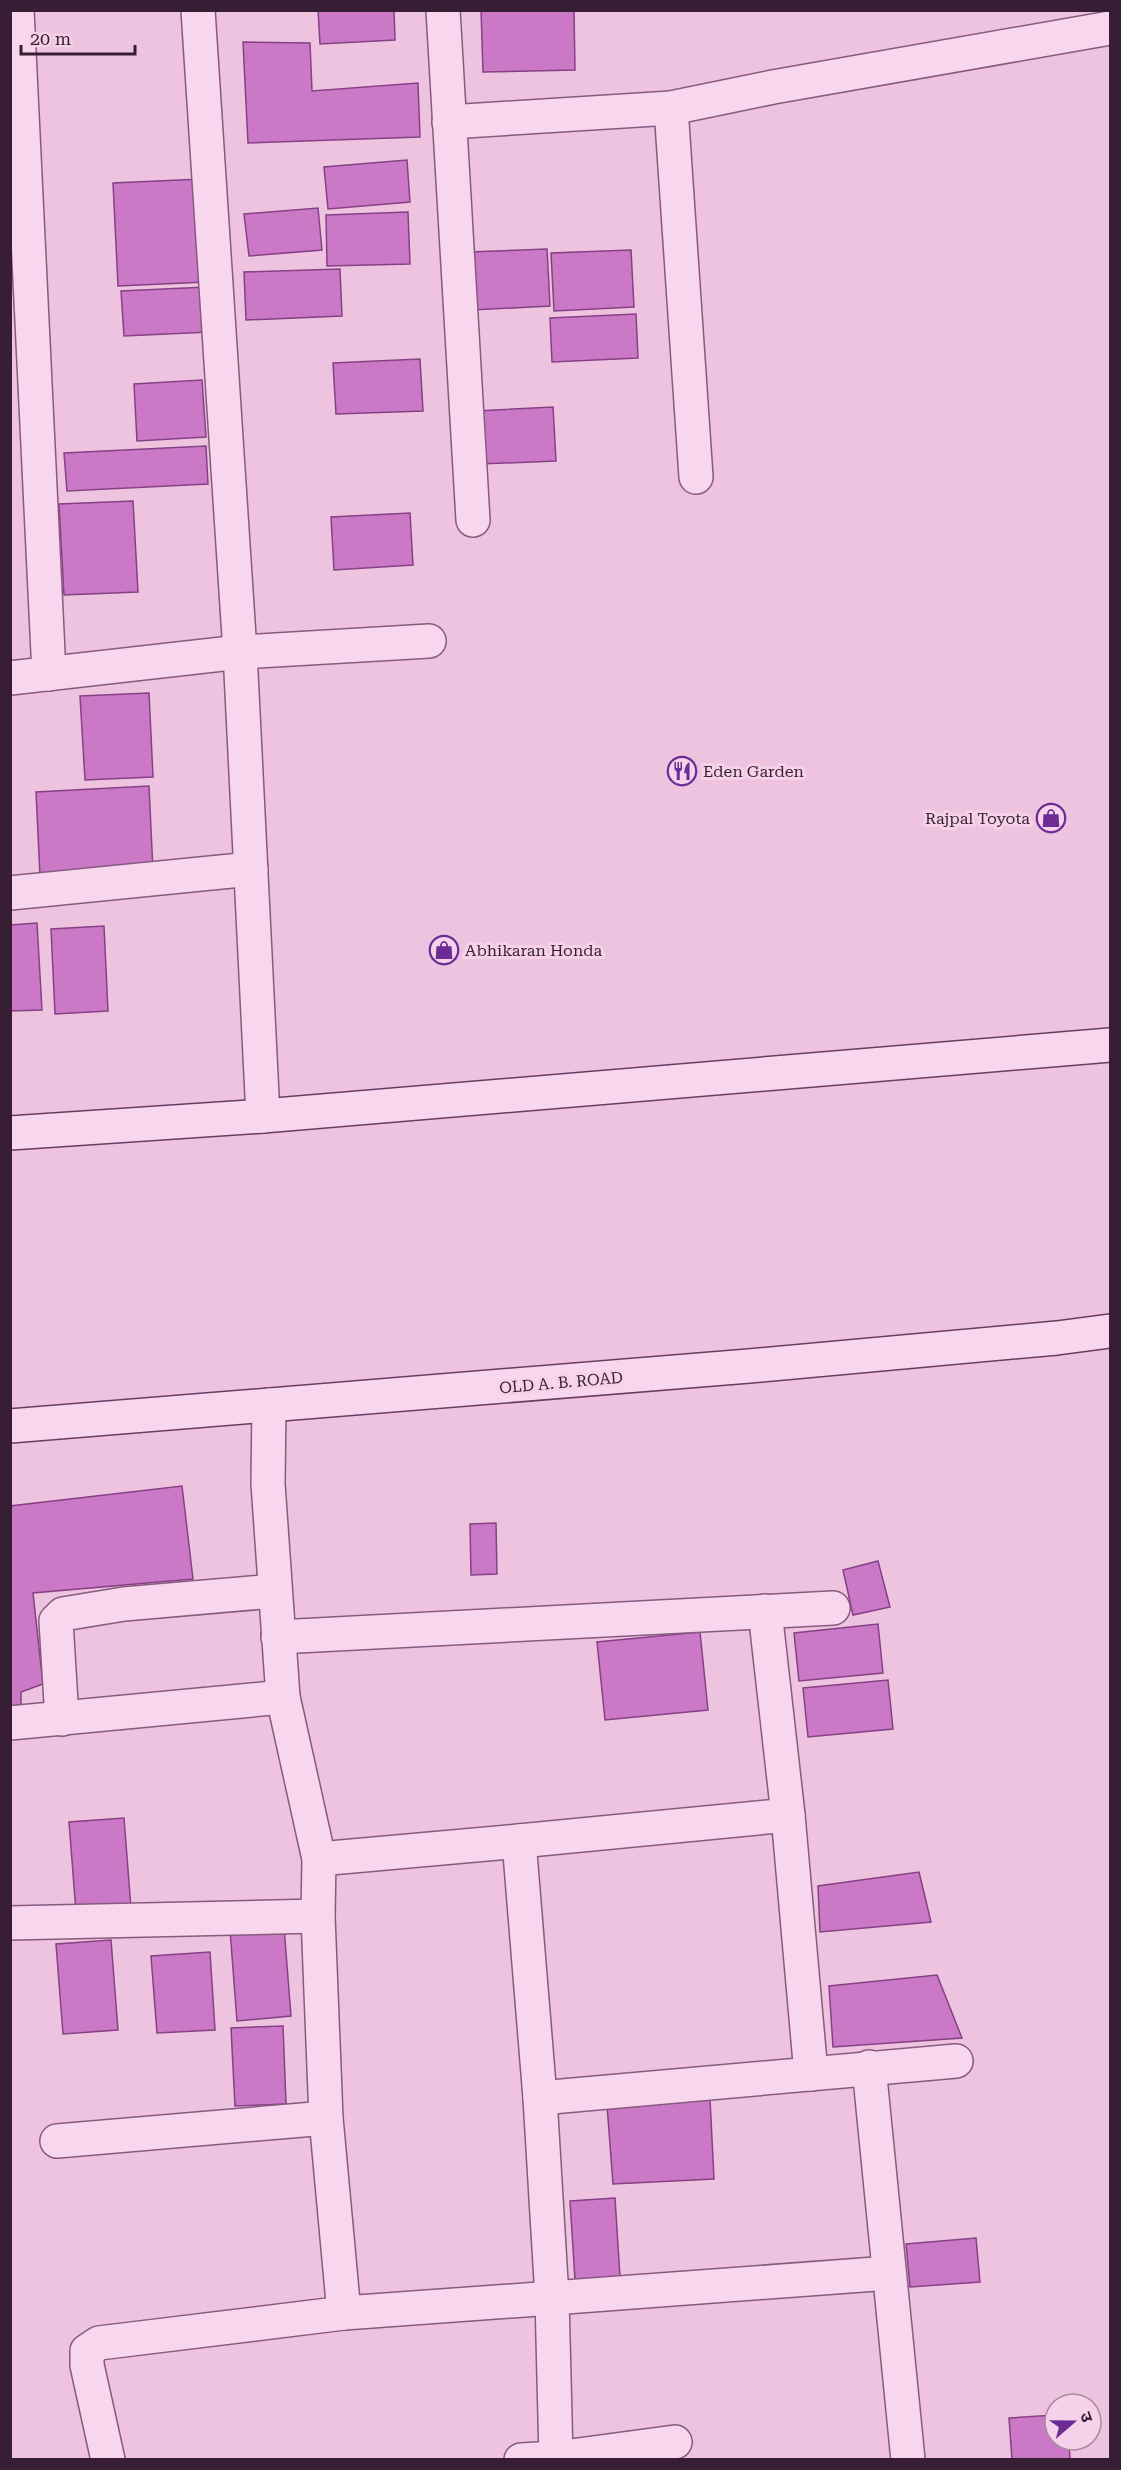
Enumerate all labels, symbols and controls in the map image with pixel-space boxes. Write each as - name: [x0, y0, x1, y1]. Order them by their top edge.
- scale bar: [21, 18, 135, 56]
- text: 20 m: [30, 28, 71, 49]
- restaurant icon: Eden Garden: [666, 755, 698, 787]
- place label: Eden Garden: [703, 762, 804, 781]
- shop icon: Rajpal Toyota: [1035, 802, 1067, 834]
- place label: Rajpal Toyota: [925, 809, 1030, 828]
- shop icon: Abhikaran Honda: [428, 934, 460, 966]
- place label: Abhikaran Honda: [465, 941, 602, 960]
- street label: OLD A. B. ROAD: [498, 1368, 624, 1397]
- north arrow: [1043, 2392, 1103, 2452]
- text: उ: [1076, 2409, 1097, 2425]

